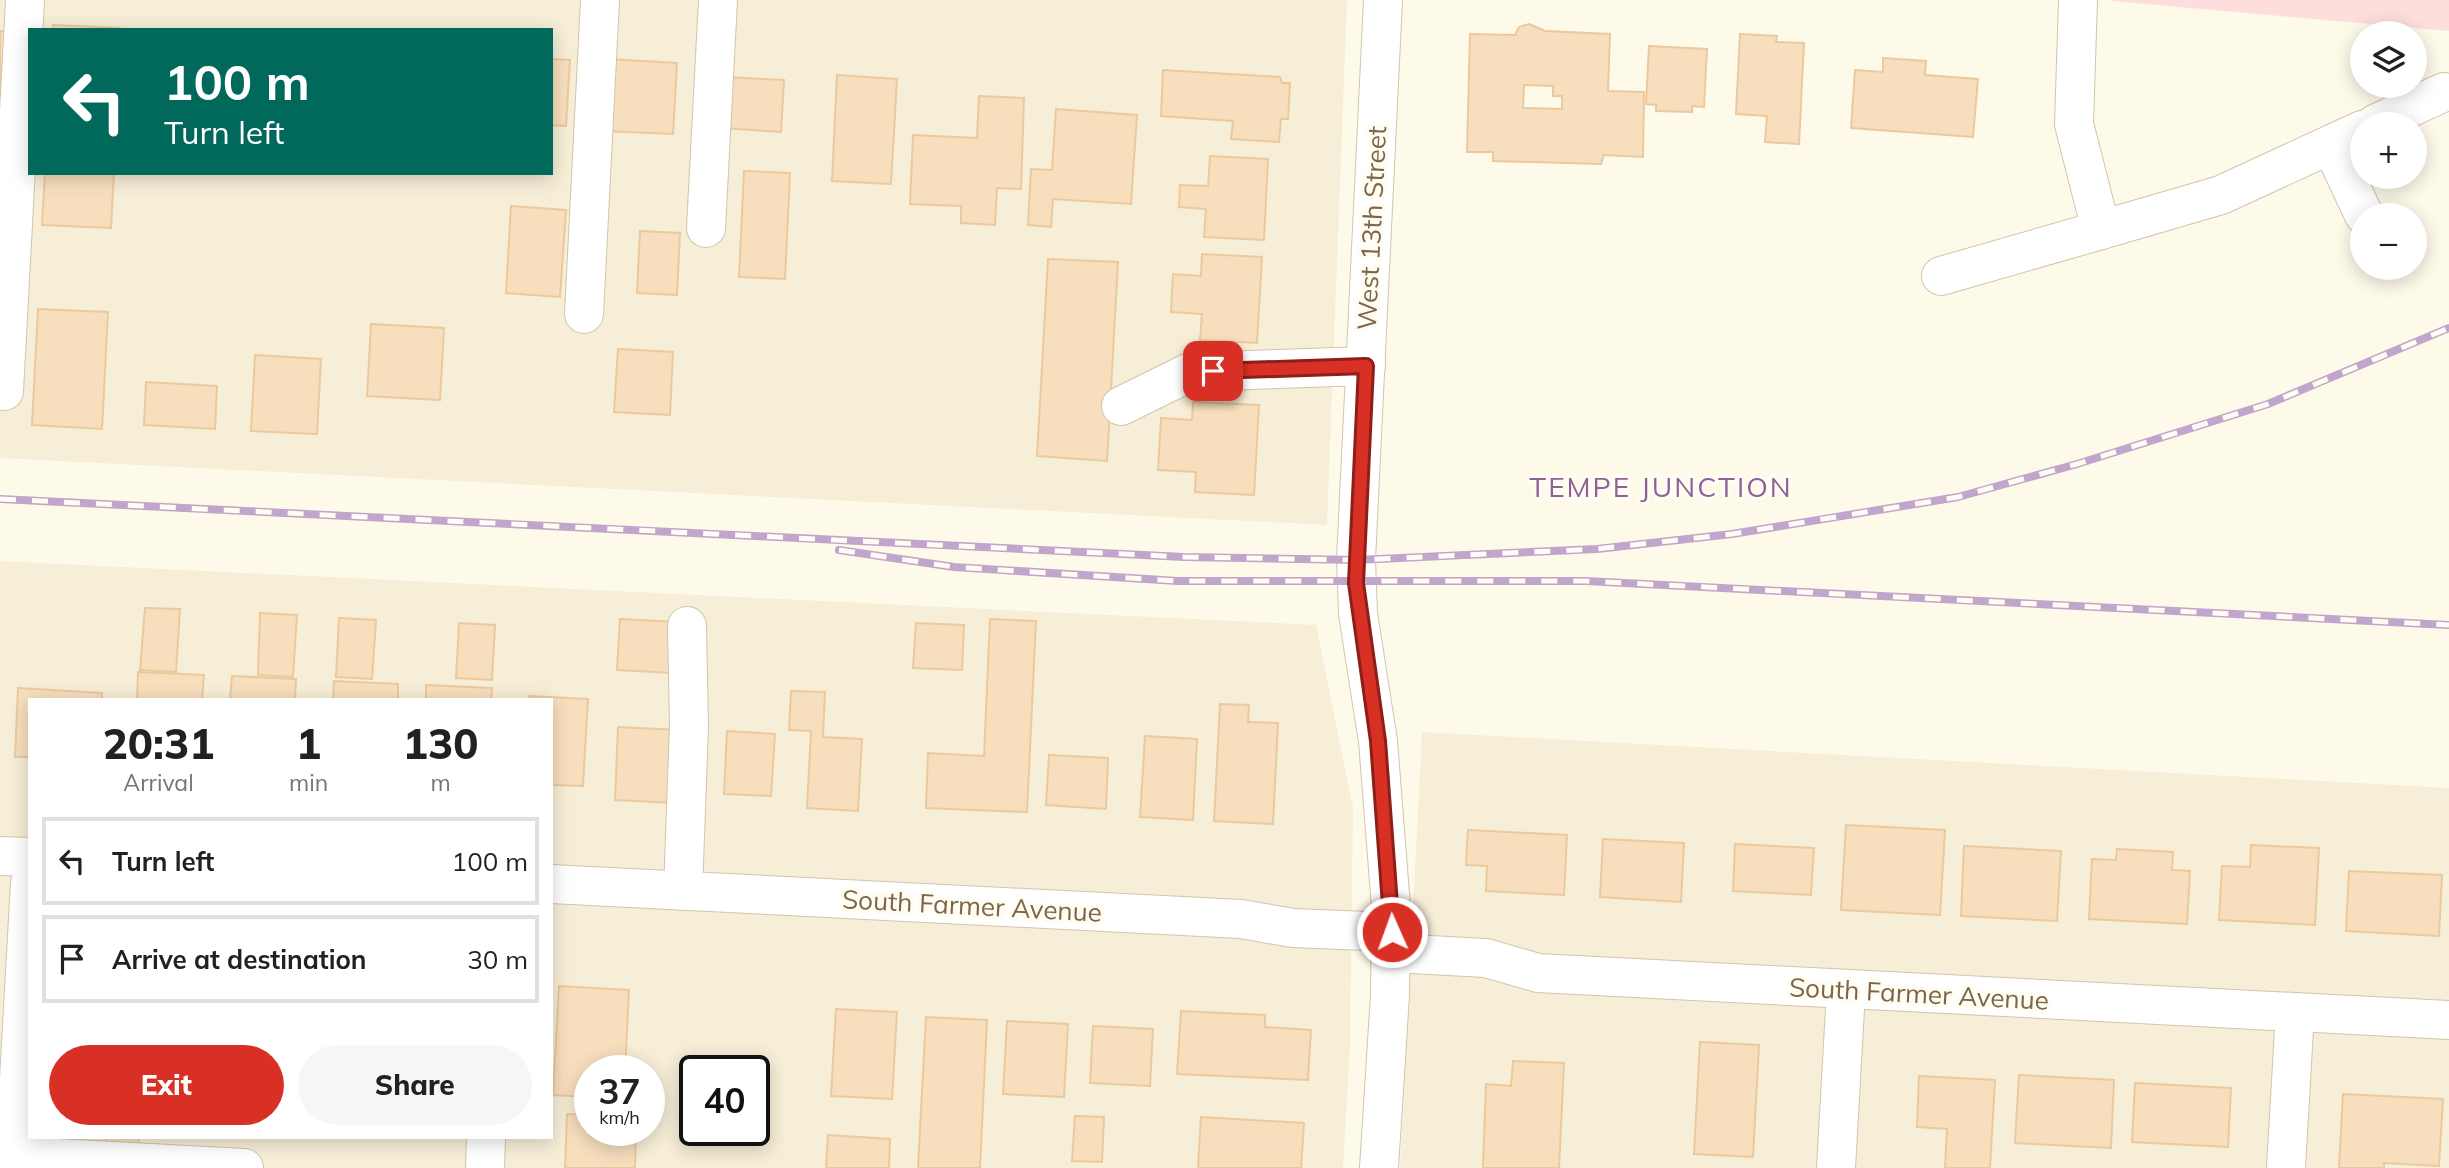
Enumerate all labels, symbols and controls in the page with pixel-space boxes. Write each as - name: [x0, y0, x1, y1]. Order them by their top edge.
- map controls: [2350, 21, 2427, 280]
- button: layers: [2350, 21, 2427, 98]
- text: 100 m: [164, 51, 310, 112]
- icon: left: [49, 56, 140, 147]
- text: Turn left: [164, 112, 284, 152]
- button: +: [2350, 112, 2427, 189]
- street label: West 13th Street: [1350, 125, 1393, 331]
- button: −: [2350, 203, 2427, 280]
- pin: [1183, 341, 1243, 401]
- icon: arrive: [1194, 352, 1232, 390]
- district label: TEMPE JUNCTION: [1529, 469, 1793, 504]
- text: 20:31: [103, 717, 214, 770]
- text: 1: [296, 717, 321, 770]
- text: 130: [403, 717, 478, 770]
- text: Arrival: [123, 768, 194, 797]
- text: min: [289, 768, 328, 797]
- text: m: [430, 768, 451, 797]
- icon: left: [53, 842, 91, 880]
- text: Turn left: [112, 845, 214, 878]
- text: 100 m: [452, 845, 528, 878]
- street label: South Farmer Avenue: [841, 882, 1103, 929]
- position arrow: [1355, 895, 1429, 969]
- icon: arrive: [53, 940, 91, 978]
- text: Arrive at destination: [112, 943, 367, 976]
- text: 30 m: [467, 943, 528, 976]
- street label: South Farmer Avenue: [1788, 970, 2050, 1017]
- button: Exit: [49, 1045, 284, 1125]
- button: Share: [298, 1045, 532, 1125]
- speed limit sign: 40: [679, 1055, 770, 1146]
- text: 37: [598, 1069, 641, 1113]
- text: km/h: [599, 1106, 640, 1129]

